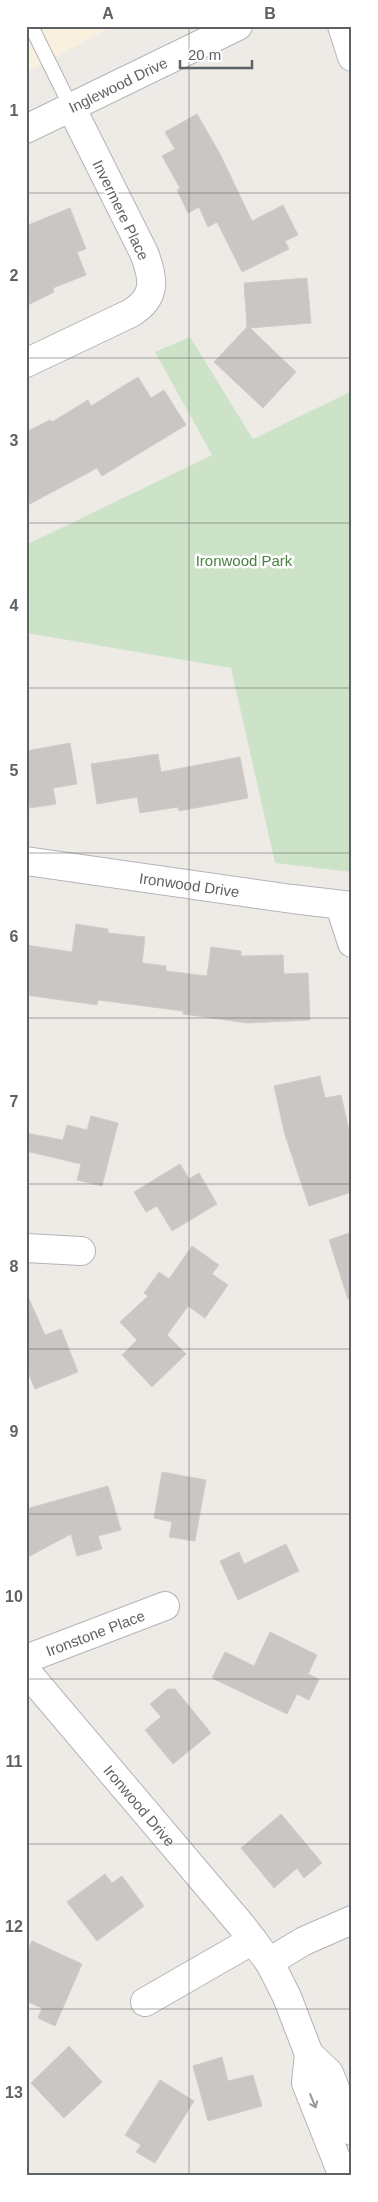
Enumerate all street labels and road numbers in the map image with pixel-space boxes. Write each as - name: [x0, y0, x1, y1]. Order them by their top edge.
- street label: Inglewood Drive: [66, 53, 170, 116]
- street label: Invermere Place: [89, 157, 153, 263]
- street label: Ironwood Drive: [138, 869, 241, 900]
- street label: Ironstone Place: [43, 1606, 147, 1659]
- street label: Ironwood Drive: [101, 1761, 179, 1849]

